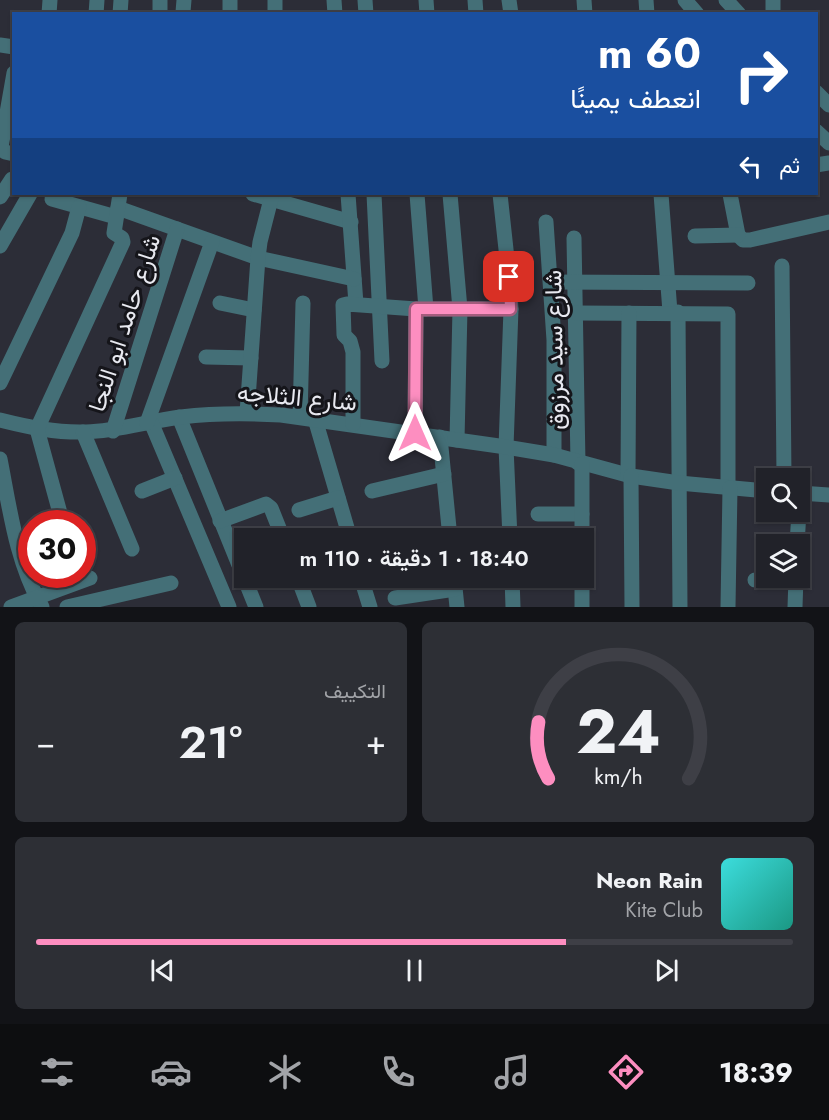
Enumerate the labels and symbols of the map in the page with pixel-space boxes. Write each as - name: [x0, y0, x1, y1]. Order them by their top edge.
- street label: شارع حامد ابو النجا: [79, 230, 169, 416]
- pin: [483, 251, 534, 302]
- street label: شارع سيد مرزوق: [535, 270, 573, 430]
- street label: شارع الثلاجه: [236, 374, 358, 420]
- position arrow: [383, 401, 447, 465]
- speed limit sign: 30: [18, 510, 96, 588]

